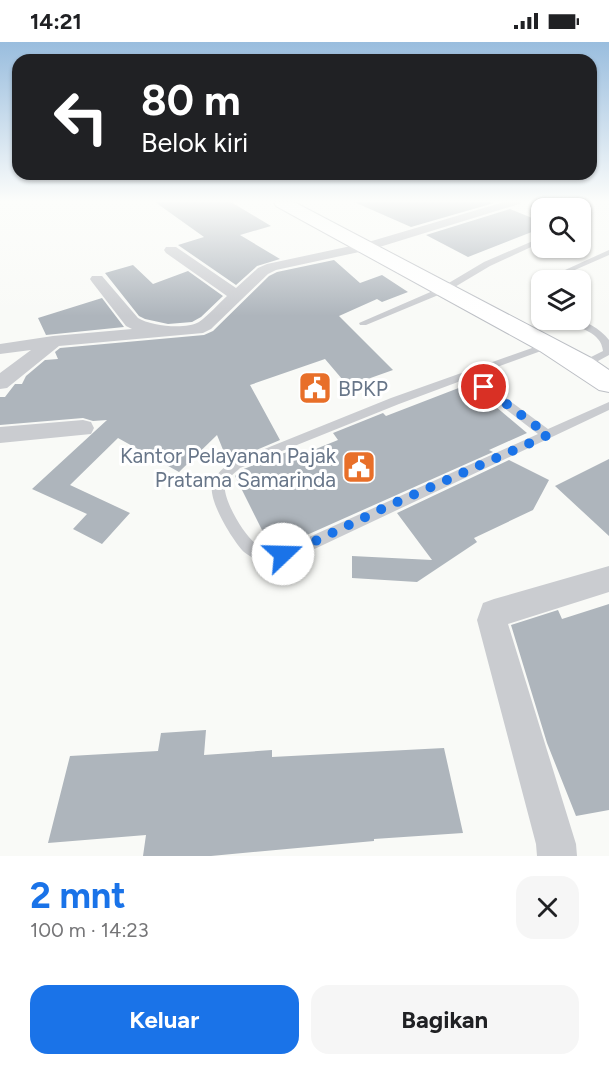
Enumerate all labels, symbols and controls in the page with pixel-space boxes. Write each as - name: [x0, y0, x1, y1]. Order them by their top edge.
- text: 14:21: [30, 8, 82, 35]
- text: 80 m: [141, 75, 241, 126]
- icon: left: [42, 78, 120, 156]
- text: Belok kiri: [141, 126, 248, 159]
- map controls: [531, 198, 591, 330]
- button: search: [531, 198, 591, 258]
- button: layers: [531, 270, 591, 330]
- pin: [458, 361, 509, 412]
- public building icon: BPKP: [297, 370, 333, 406]
- icon: arrive: [467, 370, 500, 403]
- place label: BPKP: [338, 376, 388, 401]
- place label: Kantor Pelayanan Pajak Pratama Samarinda: [120, 443, 337, 492]
- public building icon: Kantor Pelayanan Pajak Pratama Samarinda: [341, 449, 377, 485]
- position arrow: [251, 522, 315, 586]
- text: 2 mnt: [30, 874, 126, 917]
- button: close: [516, 876, 579, 939]
- text: 100 m · 14:23: [30, 918, 149, 942]
- button: Keluar: [30, 985, 299, 1054]
- button: Bagikan: [311, 985, 579, 1054]

